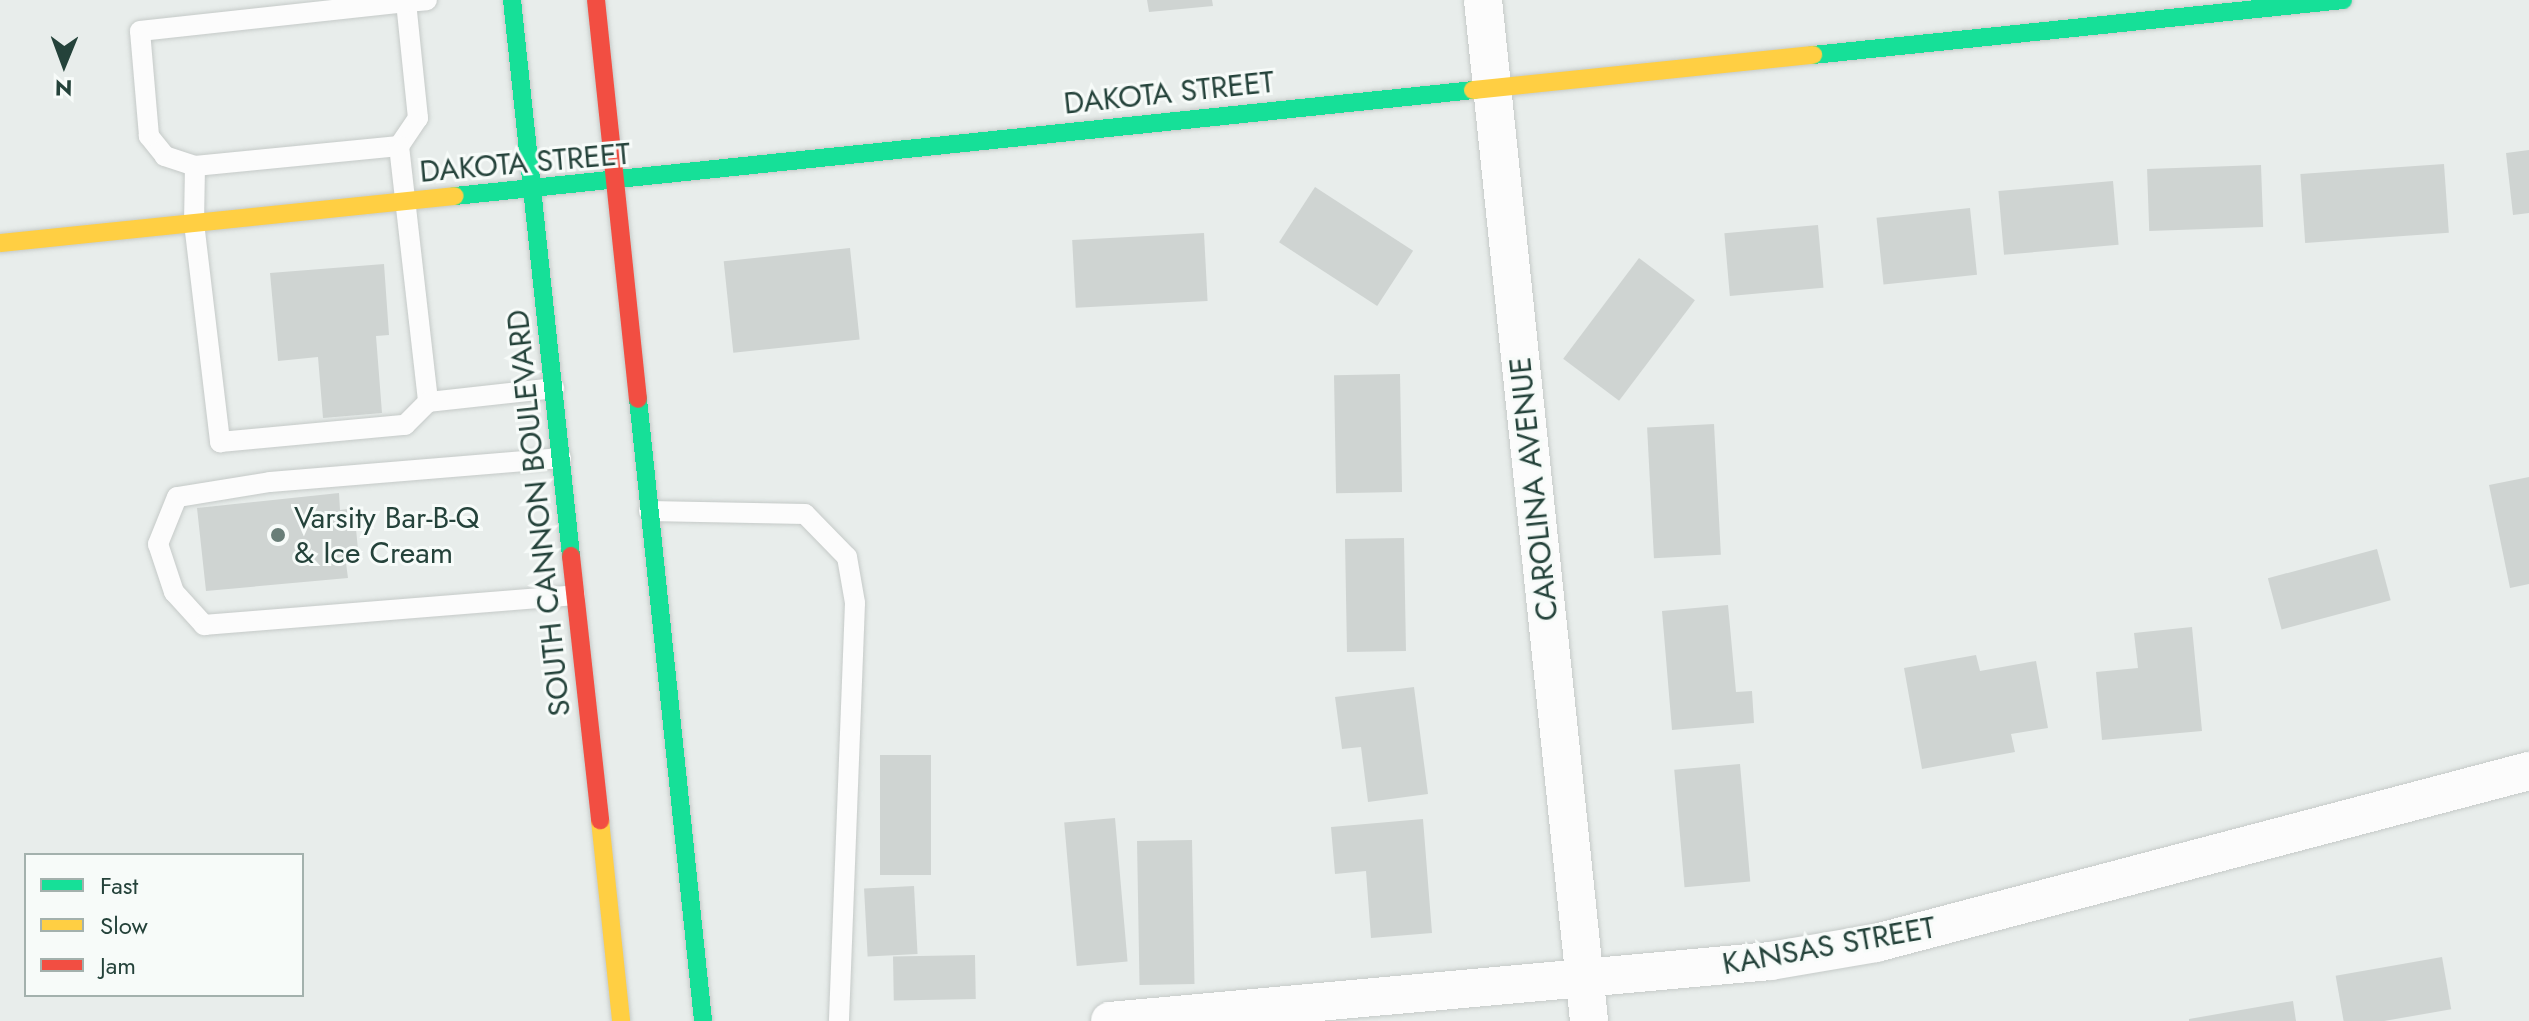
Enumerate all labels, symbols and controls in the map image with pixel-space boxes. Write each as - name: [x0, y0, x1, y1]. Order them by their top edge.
- north arrow: [24, 24, 104, 104]
- street label: DAKOTA STREET: [1062, 64, 1276, 122]
- text: N: [55, 72, 73, 104]
- street label: DAKOTA STREET: [418, 136, 632, 190]
- street label: SOUTH CANNON BOULEVARD: [500, 308, 578, 718]
- street label: CAROLINA AVENUE: [1502, 355, 1566, 623]
- place label: Varsity Bar-B-Q & Ice Cream: [294, 500, 479, 570]
- marker: Varsity Bar-B-Q & Ice Cream: [269, 526, 287, 544]
- legend: [24, 853, 304, 997]
- text: Fast: [100, 868, 138, 903]
- text: Slow: [100, 908, 148, 943]
- street label: KANSAS STREET: [1720, 910, 1938, 982]
- text: Jam: [100, 948, 136, 983]

